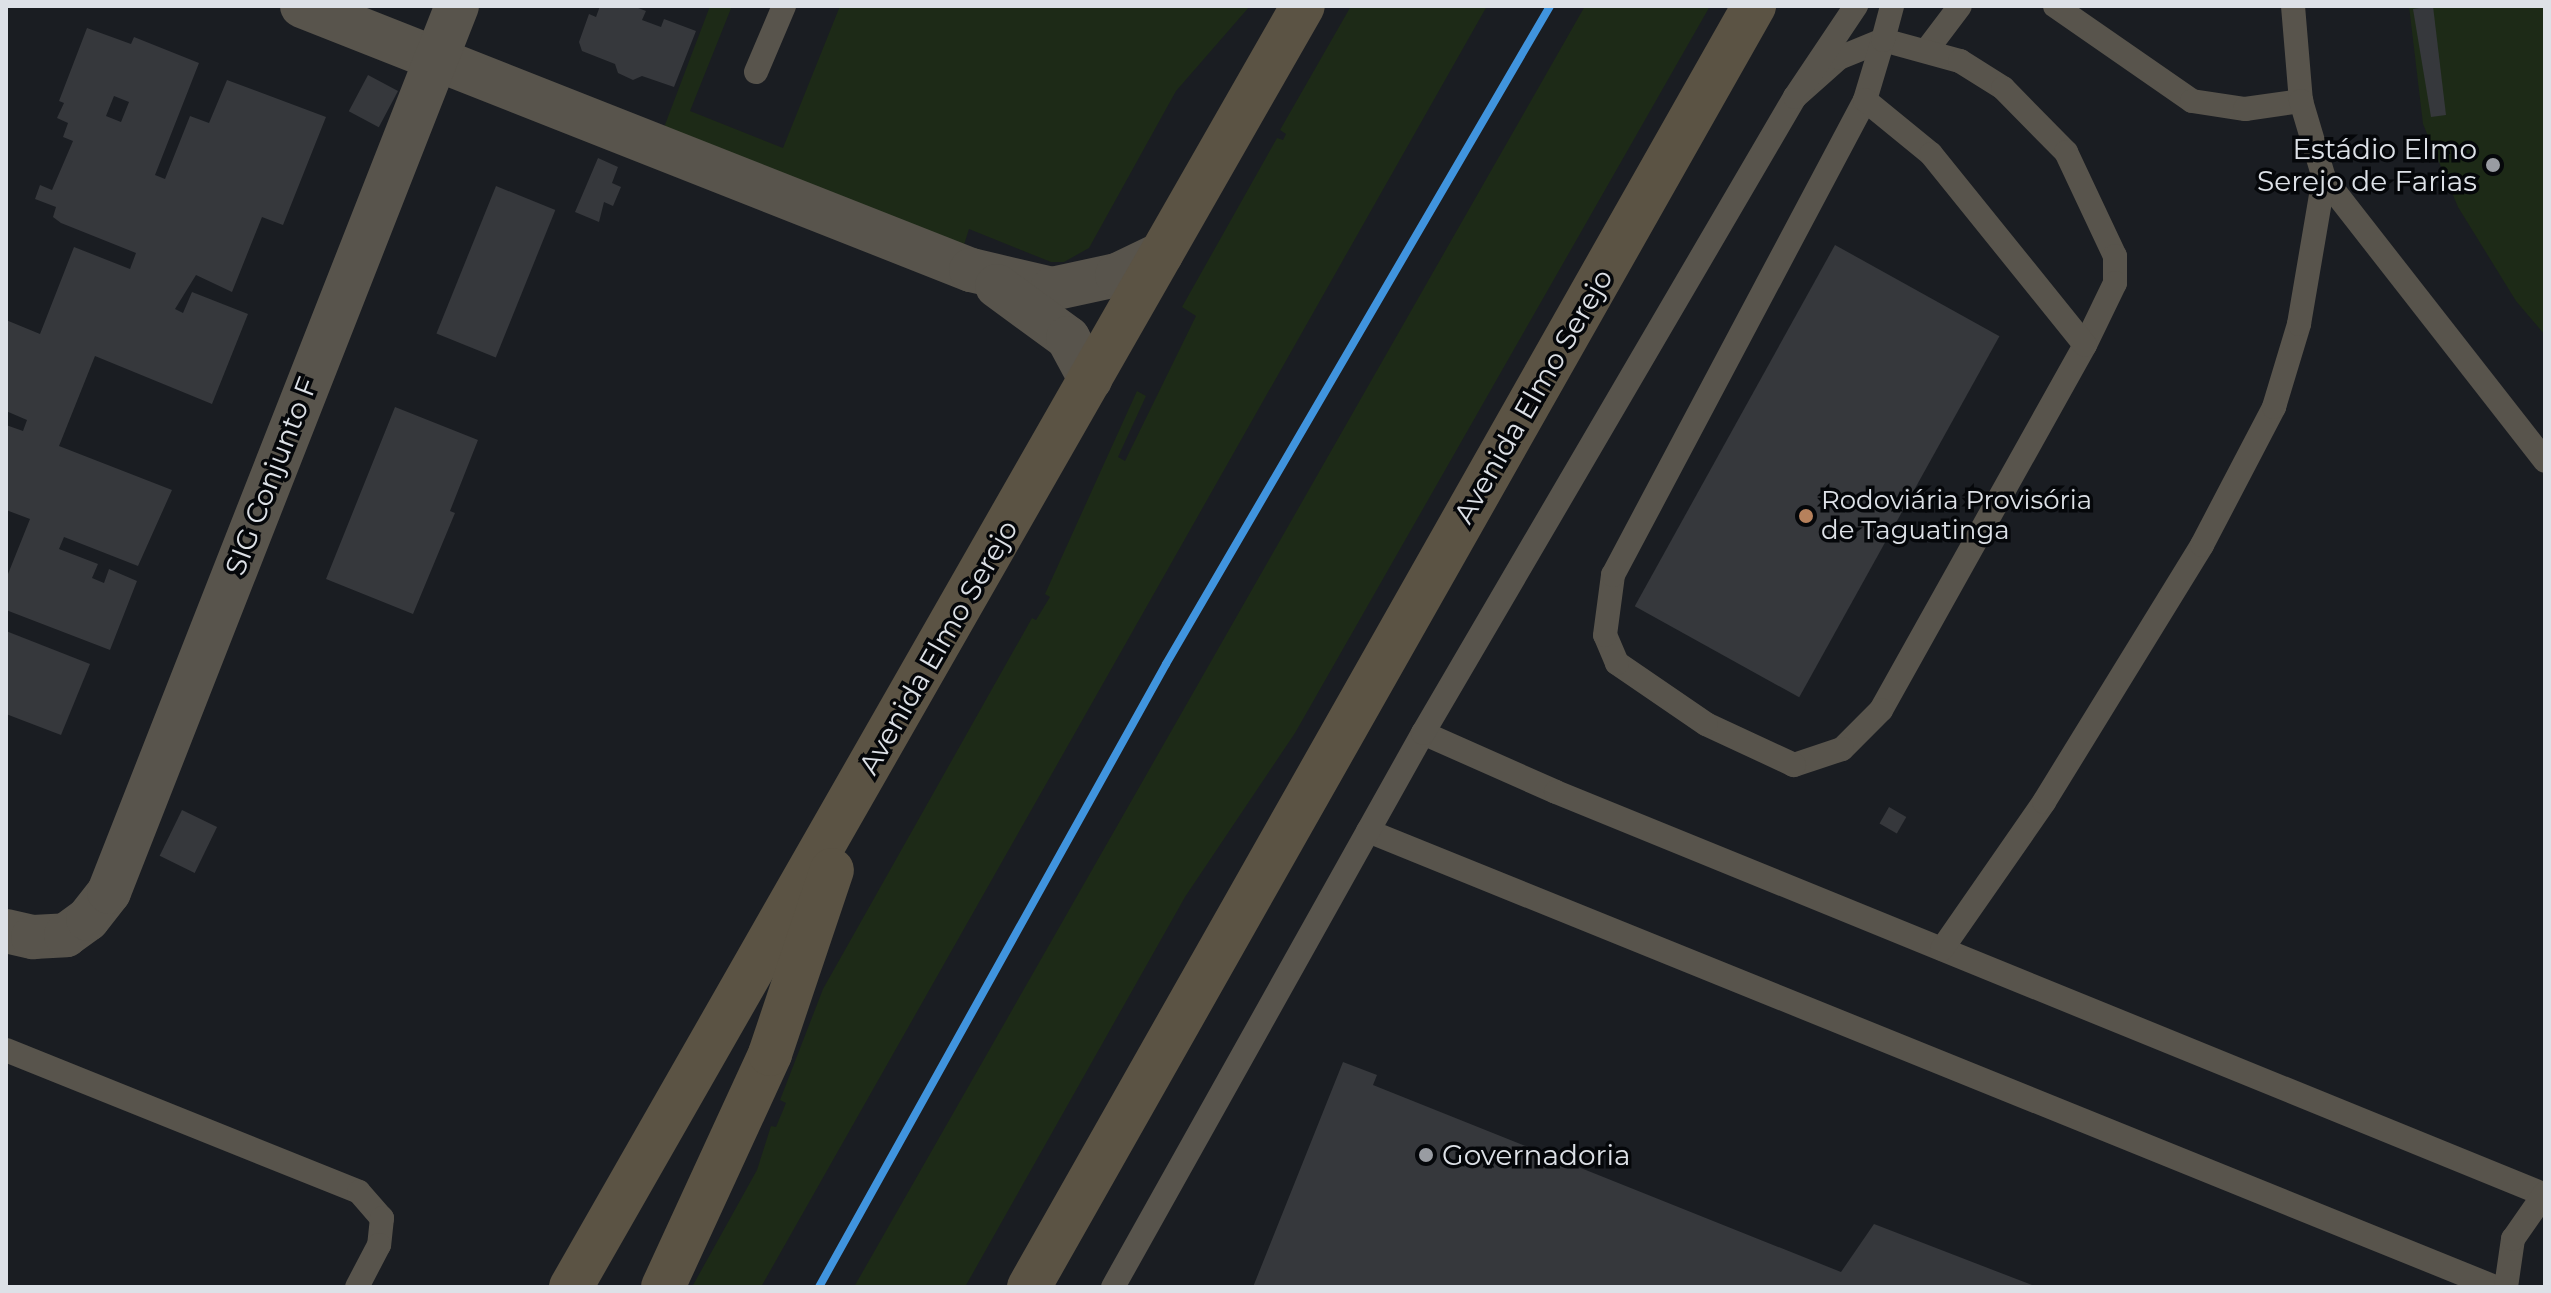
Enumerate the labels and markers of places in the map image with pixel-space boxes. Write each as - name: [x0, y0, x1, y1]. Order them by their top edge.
- place label: Estádio Elmo Serejo de Farias: [2257, 132, 2477, 198]
- marker: Estádio Elmo Serejo de Farias: [2484, 156, 2502, 174]
- place label: Rodoviária Provisória de Taguatinga: [1821, 485, 2092, 546]
- marker: Rodoviária Provisória de Taguatinga: [1798, 508, 1814, 524]
- place label: Governadoria: [1442, 1138, 1631, 1172]
- marker: Governadoria: [1417, 1146, 1435, 1164]

